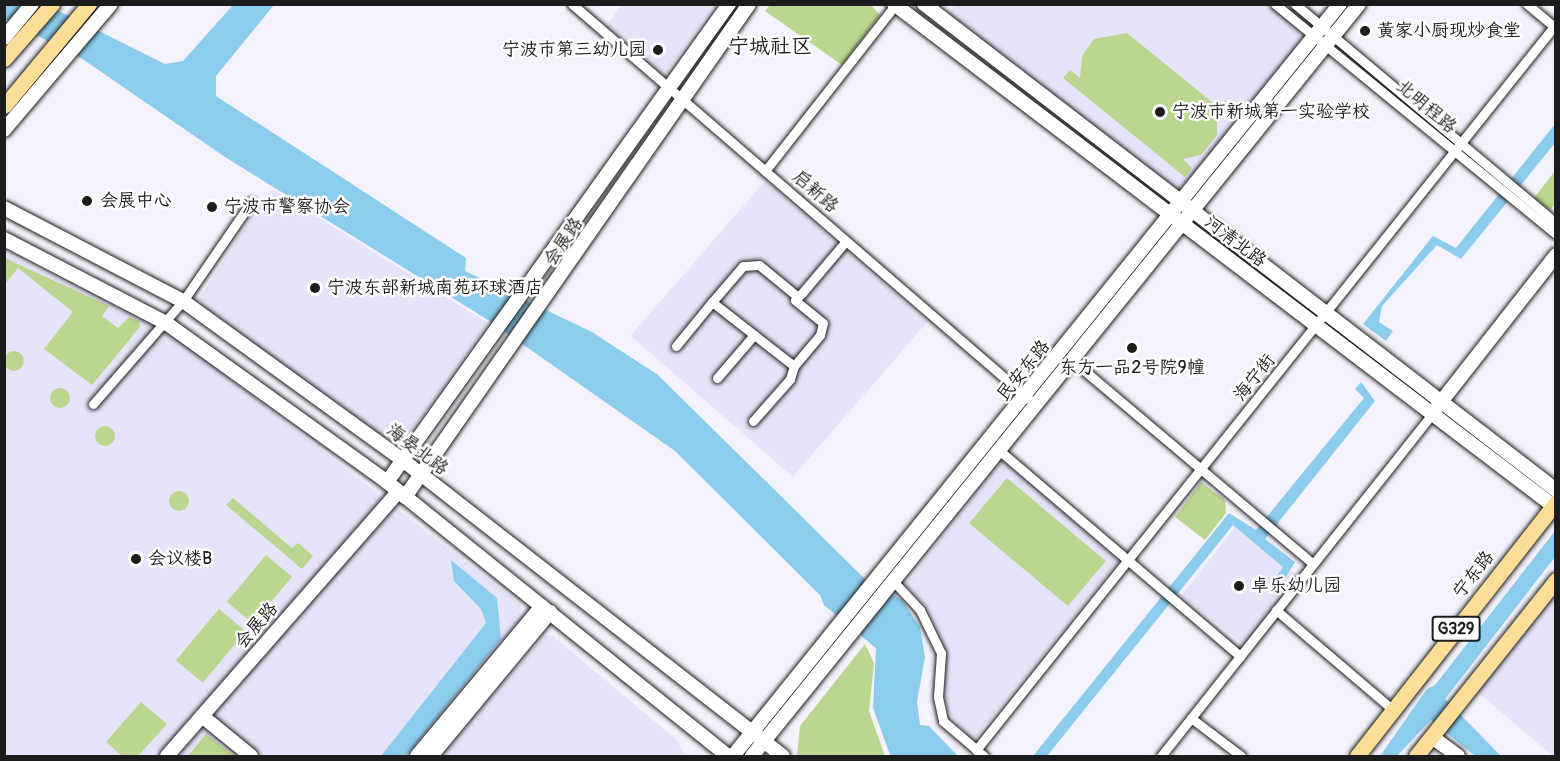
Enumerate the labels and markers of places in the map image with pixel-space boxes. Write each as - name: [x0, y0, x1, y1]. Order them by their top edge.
- place label: 黄家小厨现炒食堂: [1377, 20, 1521, 42]
- marker: 黄家小厨现炒食堂: [1358, 24, 1372, 38]
- place label: 宁波市第三幼儿园: [502, 39, 646, 61]
- marker: 宁波市第三幼儿园: [651, 43, 665, 57]
- place label: 宁波市新城第一实验学校: [1172, 101, 1370, 123]
- marker: 宁波市新城第一实验学校: [1153, 105, 1167, 119]
- place label: 会展中心: [100, 190, 172, 212]
- marker: 会展中心: [78, 192, 96, 210]
- place label: 宁波市警察协会: [224, 196, 350, 218]
- marker: 宁波市警察协会: [205, 200, 219, 214]
- place label: 宁波东部新城南苑环球酒店: [327, 277, 543, 299]
- marker: 宁波东部新城南苑环球酒店: [308, 281, 322, 295]
- marker: 东方一品2号院9幢: [1125, 341, 1139, 355]
- place label: 东方一品2号院9幢: [1059, 357, 1205, 379]
- place label: 会议楼B: [148, 548, 212, 570]
- marker: 会议楼B: [129, 552, 143, 566]
- place label: 卓乐幼儿园: [1251, 575, 1341, 597]
- marker: 卓乐幼儿园: [1232, 579, 1246, 593]

